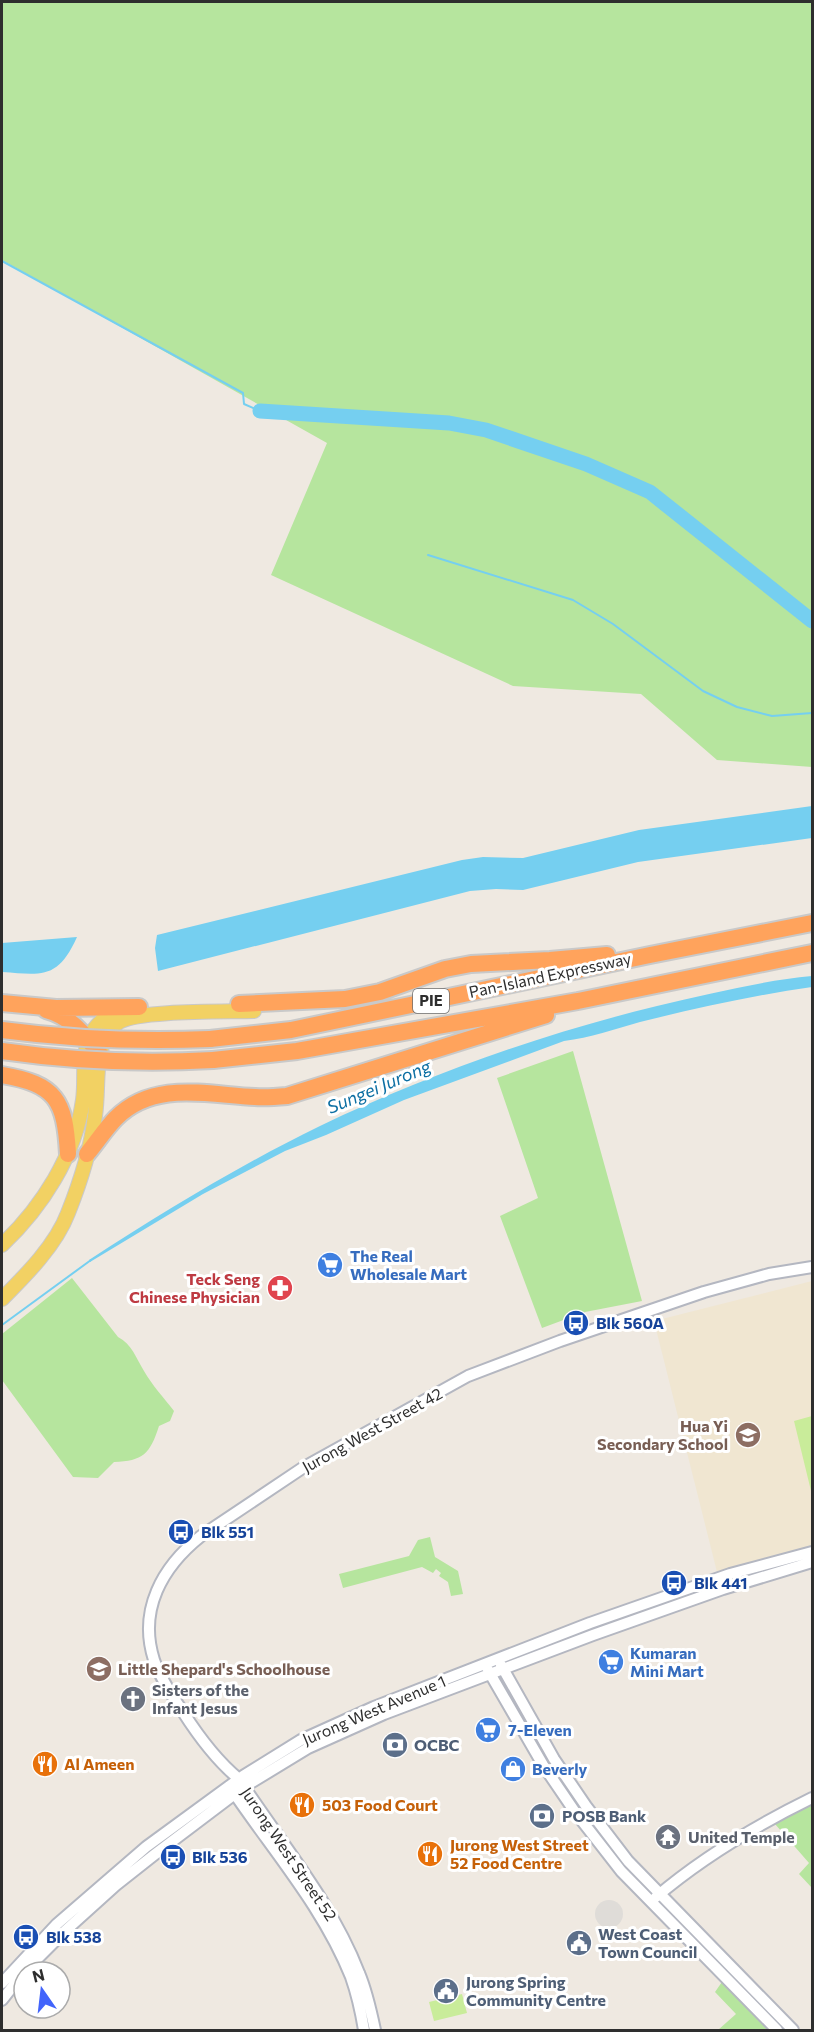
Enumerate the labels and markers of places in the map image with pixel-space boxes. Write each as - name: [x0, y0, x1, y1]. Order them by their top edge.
- place label: The Real Wholesale Mart: [350, 1246, 467, 1283]
- supermarket icon: The Real Wholesale Mart: [315, 1250, 345, 1280]
- place label: Teck Seng Chinese Physician: [129, 1269, 260, 1306]
- pharmacy icon: Teck Seng Chinese Physician: [265, 1273, 295, 1303]
- bus stop icon: Blk 560A: [561, 1308, 591, 1338]
- place label: Blk 560A: [596, 1313, 665, 1332]
- place label: Hua Yi Secondary School: [597, 1416, 728, 1453]
- school or university icon: Hua Yi Secondary School: [733, 1420, 763, 1450]
- bus stop icon: Blk 551: [166, 1517, 196, 1547]
- place label: Blk 551: [201, 1522, 254, 1541]
- bus stop icon: Blk 441: [659, 1568, 689, 1598]
- place label: Blk 441: [694, 1573, 748, 1592]
- place label: Kumaran Mini Mart: [630, 1643, 704, 1680]
- supermarket icon: Kumaran Mini Mart: [596, 1647, 626, 1677]
- school or university icon: Little Shepard's Schoolhouse: [84, 1654, 114, 1684]
- place label: Little Shepard's Schoolhouse: [118, 1659, 330, 1678]
- place label: Sisters of the Infant Jesus: [152, 1680, 249, 1717]
- church icon: Sisters of the Infant Jesus: [118, 1684, 148, 1714]
- supermarket icon: 7-Eleven: [473, 1715, 503, 1745]
- place label: 7-Eleven: [508, 1720, 572, 1739]
- bank icon: OCBC: [380, 1730, 410, 1760]
- place label: OCBC: [414, 1735, 460, 1754]
- restaurant icon: Al Ameen: [30, 1749, 60, 1779]
- place label: Al Ameen: [64, 1754, 134, 1773]
- shop icon: Beverly: [498, 1754, 528, 1784]
- place label: Beverly: [532, 1759, 587, 1778]
- restaurant icon: 503 Food Court: [287, 1790, 317, 1820]
- place label: 503 Food Court: [322, 1795, 438, 1814]
- bank icon: POSB Bank: [527, 1801, 557, 1831]
- place label: POSB Bank: [562, 1806, 647, 1825]
- temple icon: United Temple: [653, 1822, 683, 1852]
- place label: United Temple: [688, 1827, 795, 1846]
- place label: Jurong West Street 52 Food Centre: [450, 1835, 589, 1872]
- restaurant icon: Jurong West Street 52 Food Centre: [415, 1839, 445, 1869]
- bus stop icon: Blk 536: [158, 1842, 188, 1872]
- place label: Blk 536: [192, 1847, 248, 1866]
- bus stop icon: Blk 538: [11, 1922, 41, 1952]
- place label: West Coast Town Council: [598, 1924, 697, 1961]
- place label: Blk 538: [46, 1927, 102, 1946]
- public building icon: West Coast Town Council: [564, 1928, 594, 1958]
- place label: Jurong Spring Community Centre: [466, 1972, 606, 2009]
- public building icon: Jurong Spring Community Centre: [431, 1976, 461, 2006]

